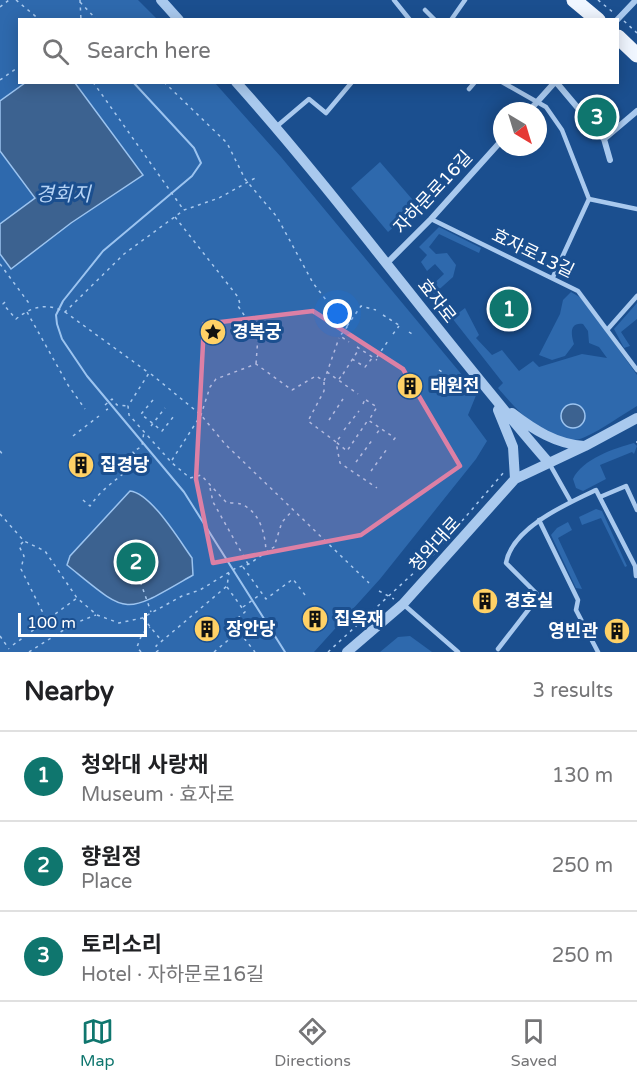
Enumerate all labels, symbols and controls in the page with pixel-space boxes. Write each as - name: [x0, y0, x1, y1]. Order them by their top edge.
- search box: [18, 18, 619, 84]
- icon: search: [39, 35, 72, 68]
- text: Search here: [87, 38, 211, 64]
- pin: 3: [578, 94, 616, 140]
- north arrow: [493, 102, 547, 156]
- street label: 자하문로16길: [389, 146, 477, 238]
- water label: 경회지: [35, 183, 92, 207]
- street label: 효자로13길: [488, 224, 578, 282]
- street label: 효자로: [413, 275, 461, 327]
- pin: 1: [490, 286, 528, 332]
- your location: [323, 299, 352, 328]
- place icon: 경복궁: [198, 317, 228, 347]
- place label: 경복궁: [232, 321, 282, 343]
- building icon: 태원전: [395, 371, 425, 401]
- place label: 태원전: [430, 375, 480, 397]
- building icon: 집경당: [66, 450, 96, 480]
- place label: 집경당: [100, 454, 150, 476]
- street label: 청와대로: [405, 512, 465, 576]
- pin: 2: [116, 540, 156, 584]
- building icon: 경호실: [470, 586, 500, 616]
- place label: 경호실: [504, 590, 554, 612]
- building icon: 집옥재: [300, 604, 330, 634]
- place label: 집옥재: [334, 608, 384, 630]
- scale bar: [18, 610, 147, 638]
- text: 100 m: [27, 613, 76, 633]
- building icon: 장안당: [192, 614, 222, 644]
- building icon: 영빈관: [602, 616, 632, 646]
- place label: 장안당: [226, 618, 276, 640]
- place label: 영빈관: [548, 620, 598, 642]
- text: Nearby: [24, 676, 114, 707]
- text: 3 results: [533, 679, 613, 703]
- text: 청와대 사랑채: [81, 752, 208, 778]
- text: 1: [37, 764, 50, 788]
- text: 130 m: [552, 764, 613, 788]
- text: Museum · 효자로: [81, 783, 235, 807]
- text: 향원정: [81, 844, 142, 870]
- text: 2: [37, 854, 50, 878]
- text: 250 m: [552, 854, 613, 878]
- text: Place: [81, 870, 132, 894]
- text: 토리소리: [81, 932, 162, 958]
- text: 3: [37, 944, 50, 968]
- text: 250 m: [552, 944, 613, 968]
- text: Hotel · 자하문로16길: [81, 963, 264, 987]
- tab: Map: [80, 1015, 114, 1071]
- tab: Directions: [274, 1015, 351, 1071]
- tab: Saved: [511, 1015, 557, 1071]

